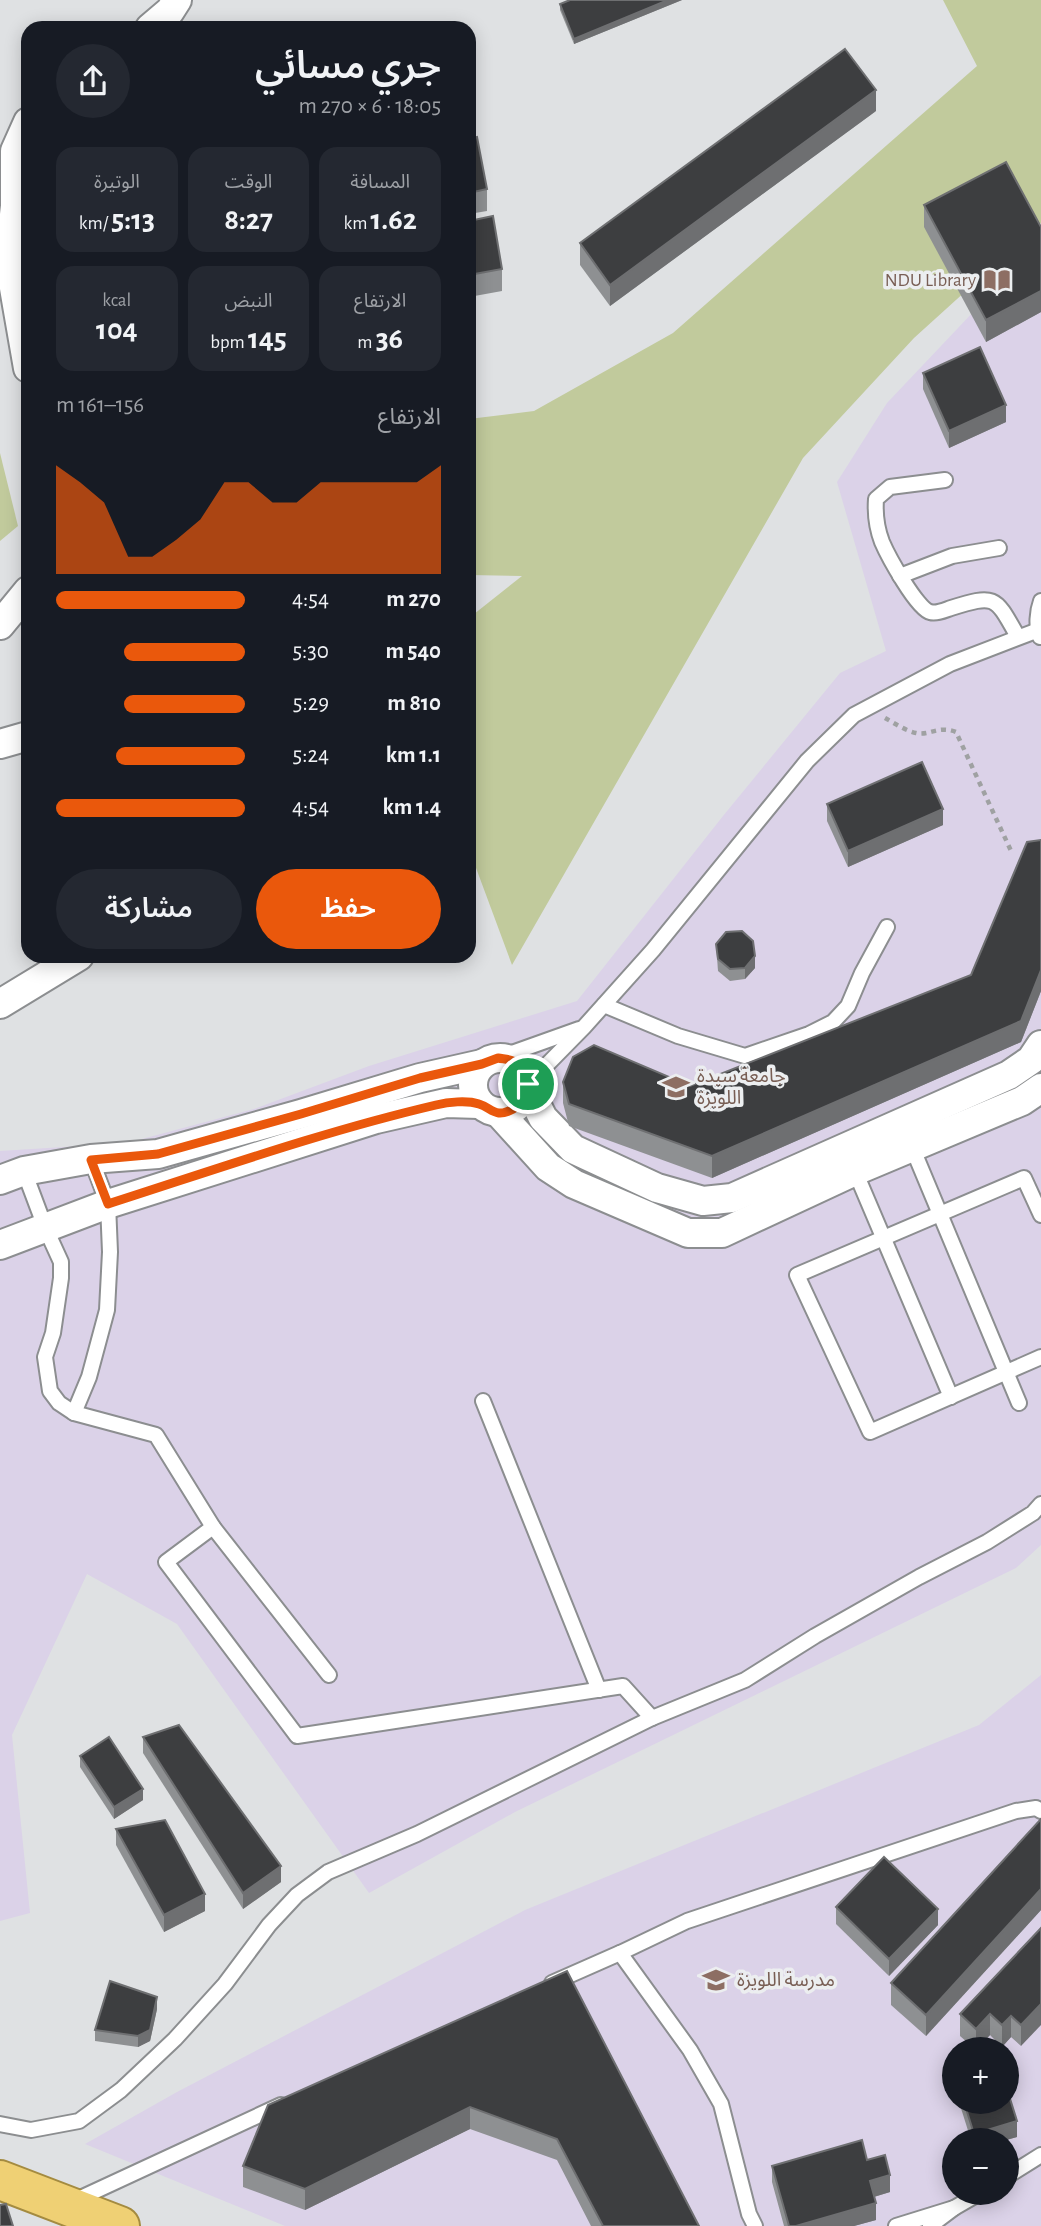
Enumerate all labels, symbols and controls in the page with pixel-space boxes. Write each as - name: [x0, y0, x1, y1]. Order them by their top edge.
- button: share: [56, 44, 130, 118]
- text: جري مسائي: [255, 48, 441, 86]
- text: 18:05 · 6 × 270 m: [298, 95, 441, 118]
- text: الوتيرة: [94, 173, 140, 192]
- text: الوقت: [225, 173, 272, 192]
- text: المسافة: [350, 173, 410, 192]
- text: 5:13: [111, 205, 155, 235]
- text: 8:27: [224, 205, 273, 235]
- text: 1.62: [371, 205, 417, 235]
- text: /km: [79, 214, 111, 233]
- text: km: [344, 214, 371, 233]
- library icon: NDU Library: [982, 265, 1012, 295]
- place label: NDU Library: [885, 271, 976, 290]
- text: kcal: [102, 291, 131, 310]
- text: النبض: [224, 292, 273, 311]
- text: الارتفاع: [354, 292, 406, 311]
- text: 104: [96, 315, 138, 345]
- text: 145: [248, 324, 287, 354]
- text: 36: [376, 324, 403, 354]
- text: bpm: [210, 333, 248, 352]
- text: m: [357, 333, 376, 352]
- text: 156–161 m: [56, 394, 144, 417]
- text: الارتفاع: [378, 406, 441, 429]
- text: 4:54: [292, 588, 329, 611]
- text: 270 m: [386, 588, 441, 611]
- text: 5:30: [292, 640, 329, 663]
- text: 540 m: [385, 640, 441, 663]
- text: 5:29: [293, 692, 329, 715]
- text: 810 m: [387, 692, 441, 715]
- text: 5:24: [293, 744, 329, 767]
- text: 1.1 km: [386, 744, 441, 767]
- text: 4:54: [292, 796, 329, 819]
- text: 1.4 km: [382, 796, 441, 819]
- button: مشاركة: [56, 869, 242, 949]
- button: حفظ: [256, 869, 441, 949]
- pin: [498, 1054, 558, 1114]
- icon: arrive: [509, 1065, 547, 1103]
- place label: جامعة سيدة اللويزة: [697, 1067, 786, 1109]
- school or university icon: جامعة سيدة اللويزة: [661, 1072, 691, 1102]
- school or university icon: مدرسة اللويزة: [701, 1965, 731, 1995]
- place label: مدرسة اللويزة: [737, 1971, 835, 1991]
- map controls: [942, 2037, 1019, 2205]
- button: +: [942, 2037, 1019, 2114]
- button: −: [942, 2128, 1019, 2205]

